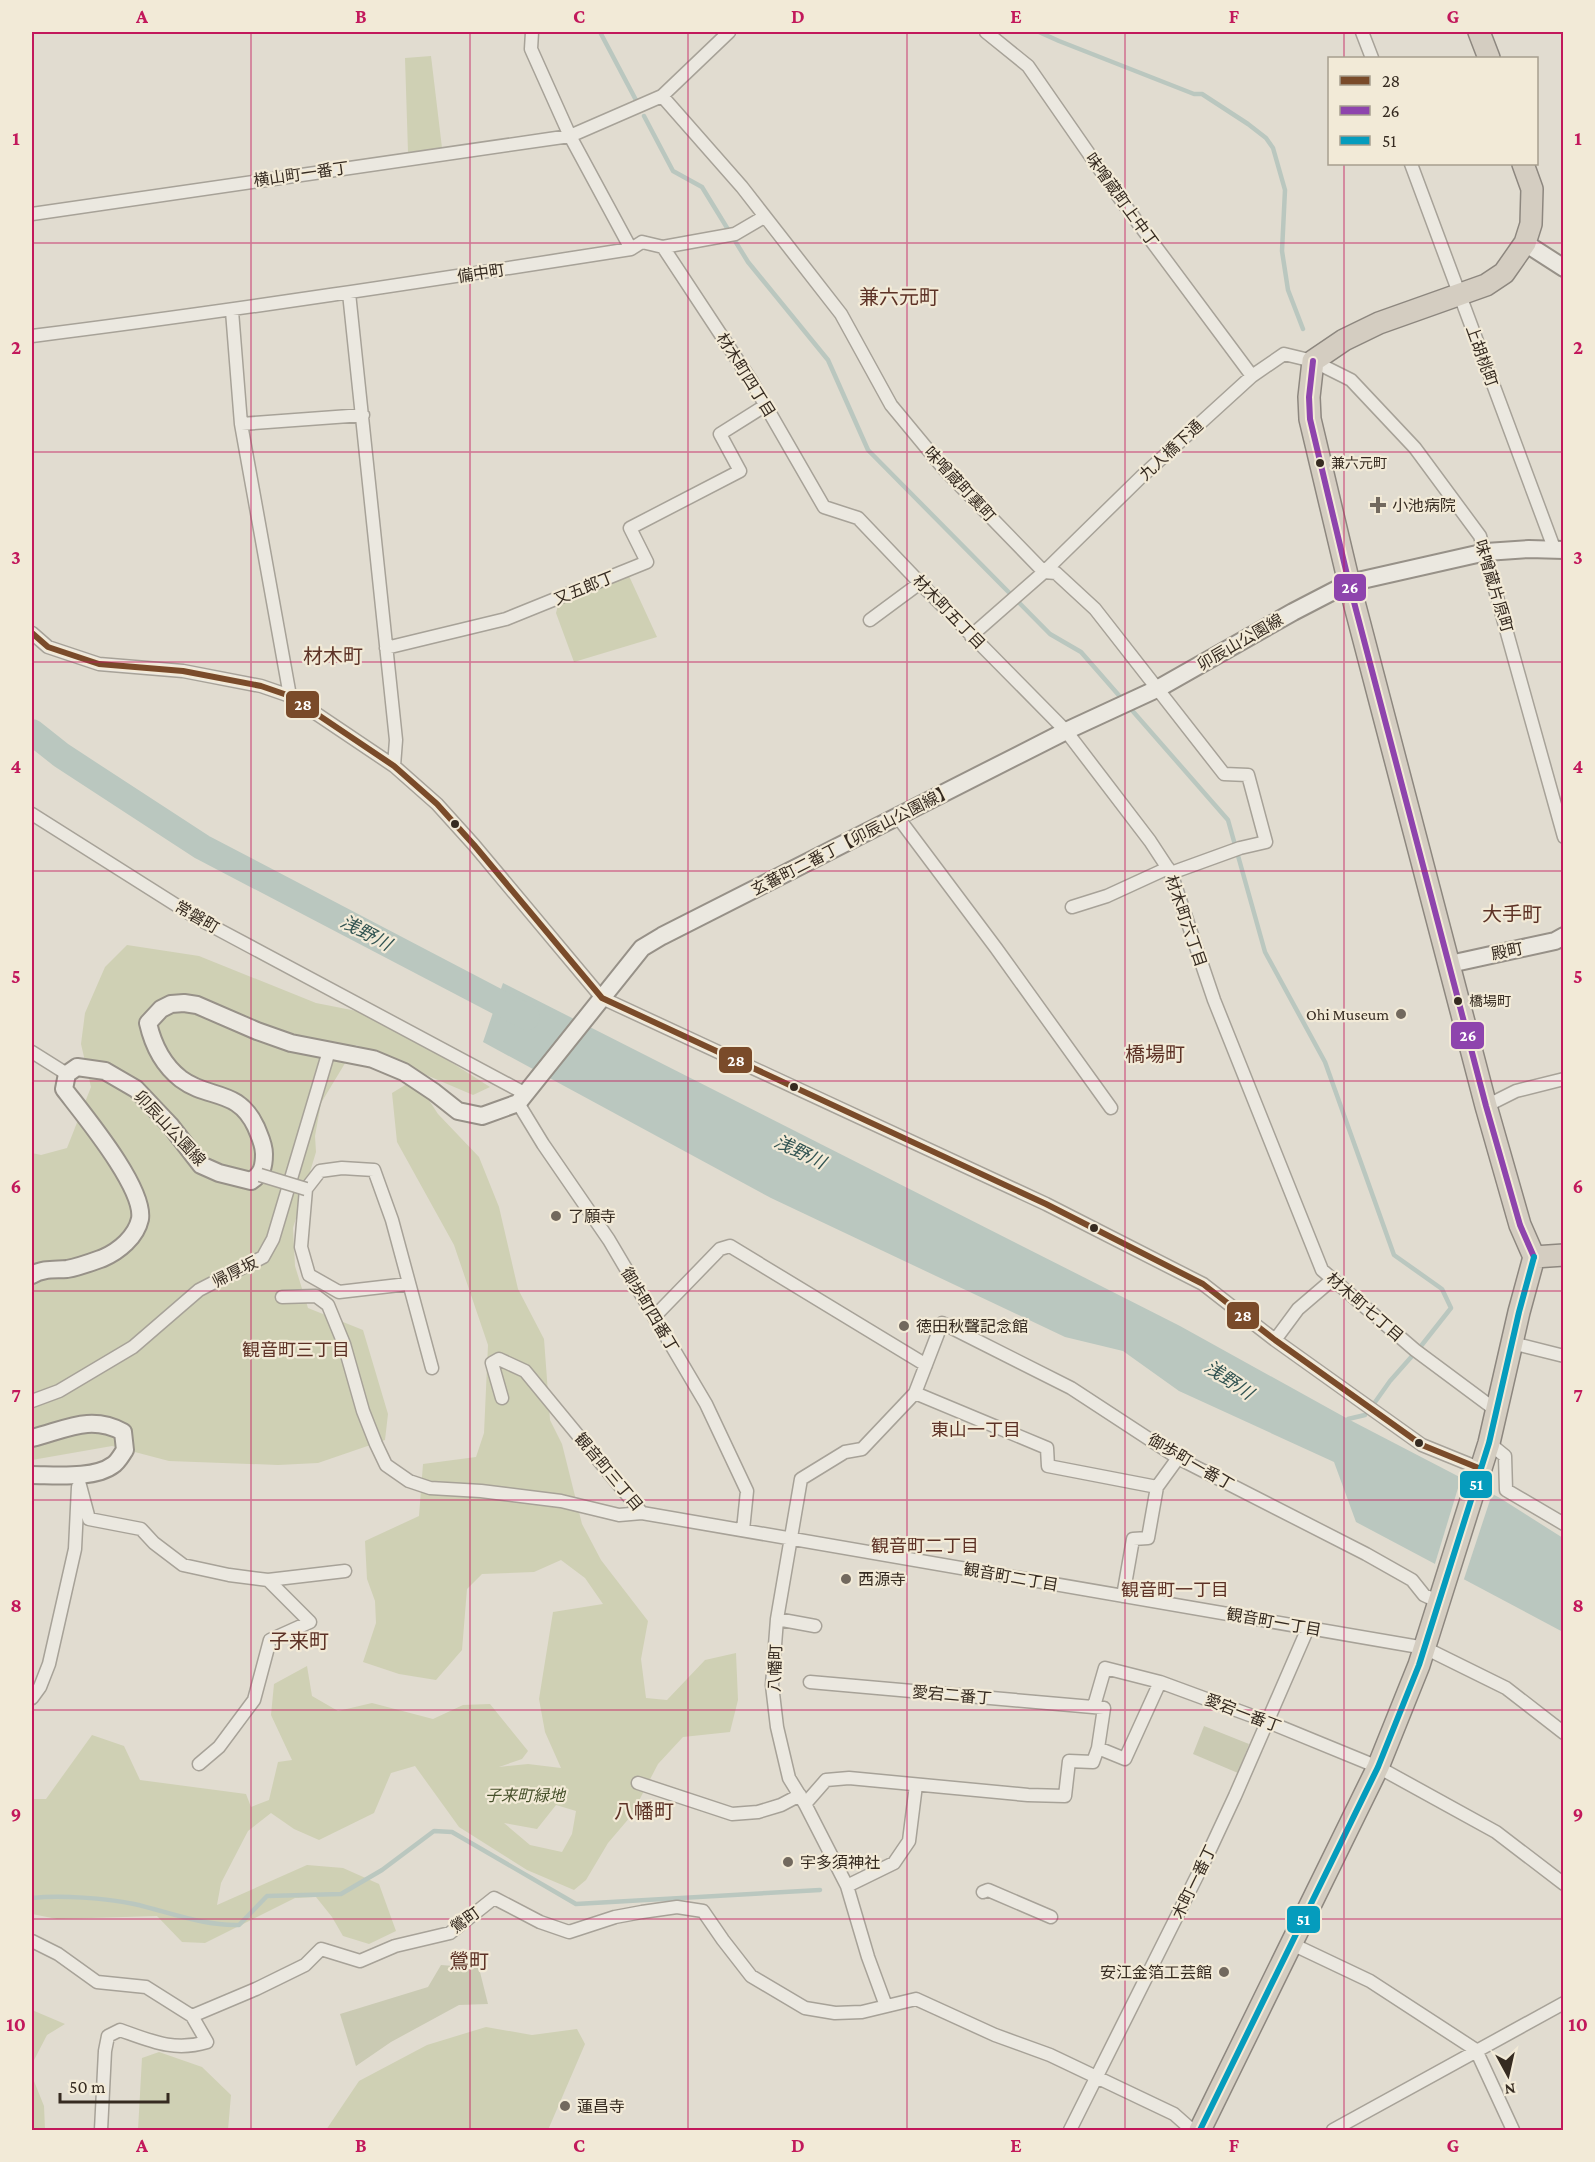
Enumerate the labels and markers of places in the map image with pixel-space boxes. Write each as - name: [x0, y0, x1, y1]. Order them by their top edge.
- place label: 兼六元町: [1331, 455, 1387, 471]
- marker: 兼六元町: [1314, 457, 1326, 469]
- marker: 小池病院: [1369, 496, 1387, 514]
- place label: 小池病院: [1392, 497, 1456, 514]
- unlabelled marker: [449, 818, 461, 830]
- place label: 橋場町: [1469, 993, 1511, 1009]
- marker: 橋場町: [1452, 995, 1464, 1007]
- place label: Ohi Museum: [1306, 1006, 1389, 1023]
- marker: Ohi Museum: [1394, 1007, 1408, 1021]
- unlabelled marker: [788, 1081, 800, 1093]
- place label: 了願寺: [568, 1208, 616, 1225]
- marker: 了願寺: [549, 1209, 563, 1223]
- unlabelled marker: [1088, 1222, 1100, 1234]
- place label: 徳田秋聲記念館: [916, 1318, 1028, 1335]
- marker: 徳田秋聲記念館: [897, 1319, 911, 1333]
- unlabelled marker: [1413, 1437, 1425, 1449]
- place label: 西源寺: [858, 1571, 906, 1588]
- marker: 西源寺: [839, 1572, 853, 1586]
- place label: 宇多須神社: [800, 1854, 880, 1871]
- marker: 宇多須神社: [781, 1855, 795, 1869]
- place label: 安江金箔工芸館: [1100, 1964, 1212, 1981]
- marker: 安江金箔工芸館: [1217, 1965, 1231, 1979]
- place label: 蓮昌寺: [577, 2098, 625, 2115]
- marker: 蓮昌寺: [558, 2099, 572, 2113]

